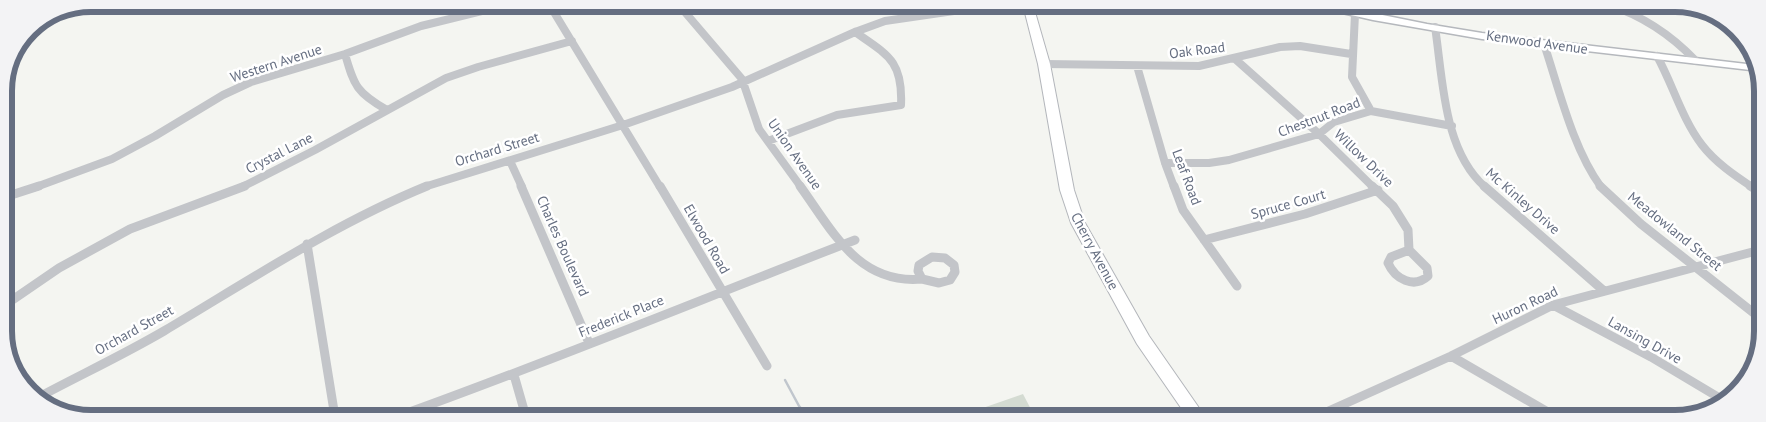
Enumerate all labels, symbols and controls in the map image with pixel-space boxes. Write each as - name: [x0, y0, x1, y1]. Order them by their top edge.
- street label: Kenwood Avenue: [1485, 26, 1589, 58]
- street label: Oak Road: [1168, 38, 1226, 62]
- street label: Western Avenue: [228, 40, 324, 86]
- street label: Chestnut Road: [1275, 93, 1363, 141]
- street label: Union Avenue: [764, 115, 826, 193]
- street label: Willow Drive: [1330, 125, 1398, 191]
- street label: Crystal Lane: [242, 128, 316, 178]
- street label: Orchard Street: [453, 128, 541, 170]
- street label: Leaf Road: [1168, 147, 1206, 207]
- street label: Mc Kinley Drive: [1482, 164, 1564, 238]
- street label: Spruce Court: [1249, 185, 1328, 223]
- street label: Meadowland Street: [1624, 187, 1726, 275]
- street label: Charles Boulevard: [533, 193, 593, 299]
- street label: Elwood Road: [680, 201, 734, 277]
- street label: Cherry Avenue: [1067, 209, 1123, 293]
- street label: Huron Road: [1489, 282, 1561, 328]
- street label: Frederick Place: [576, 291, 666, 341]
- street label: Orchard Street: [92, 301, 177, 359]
- street label: Lansing Drive: [1605, 312, 1685, 368]

